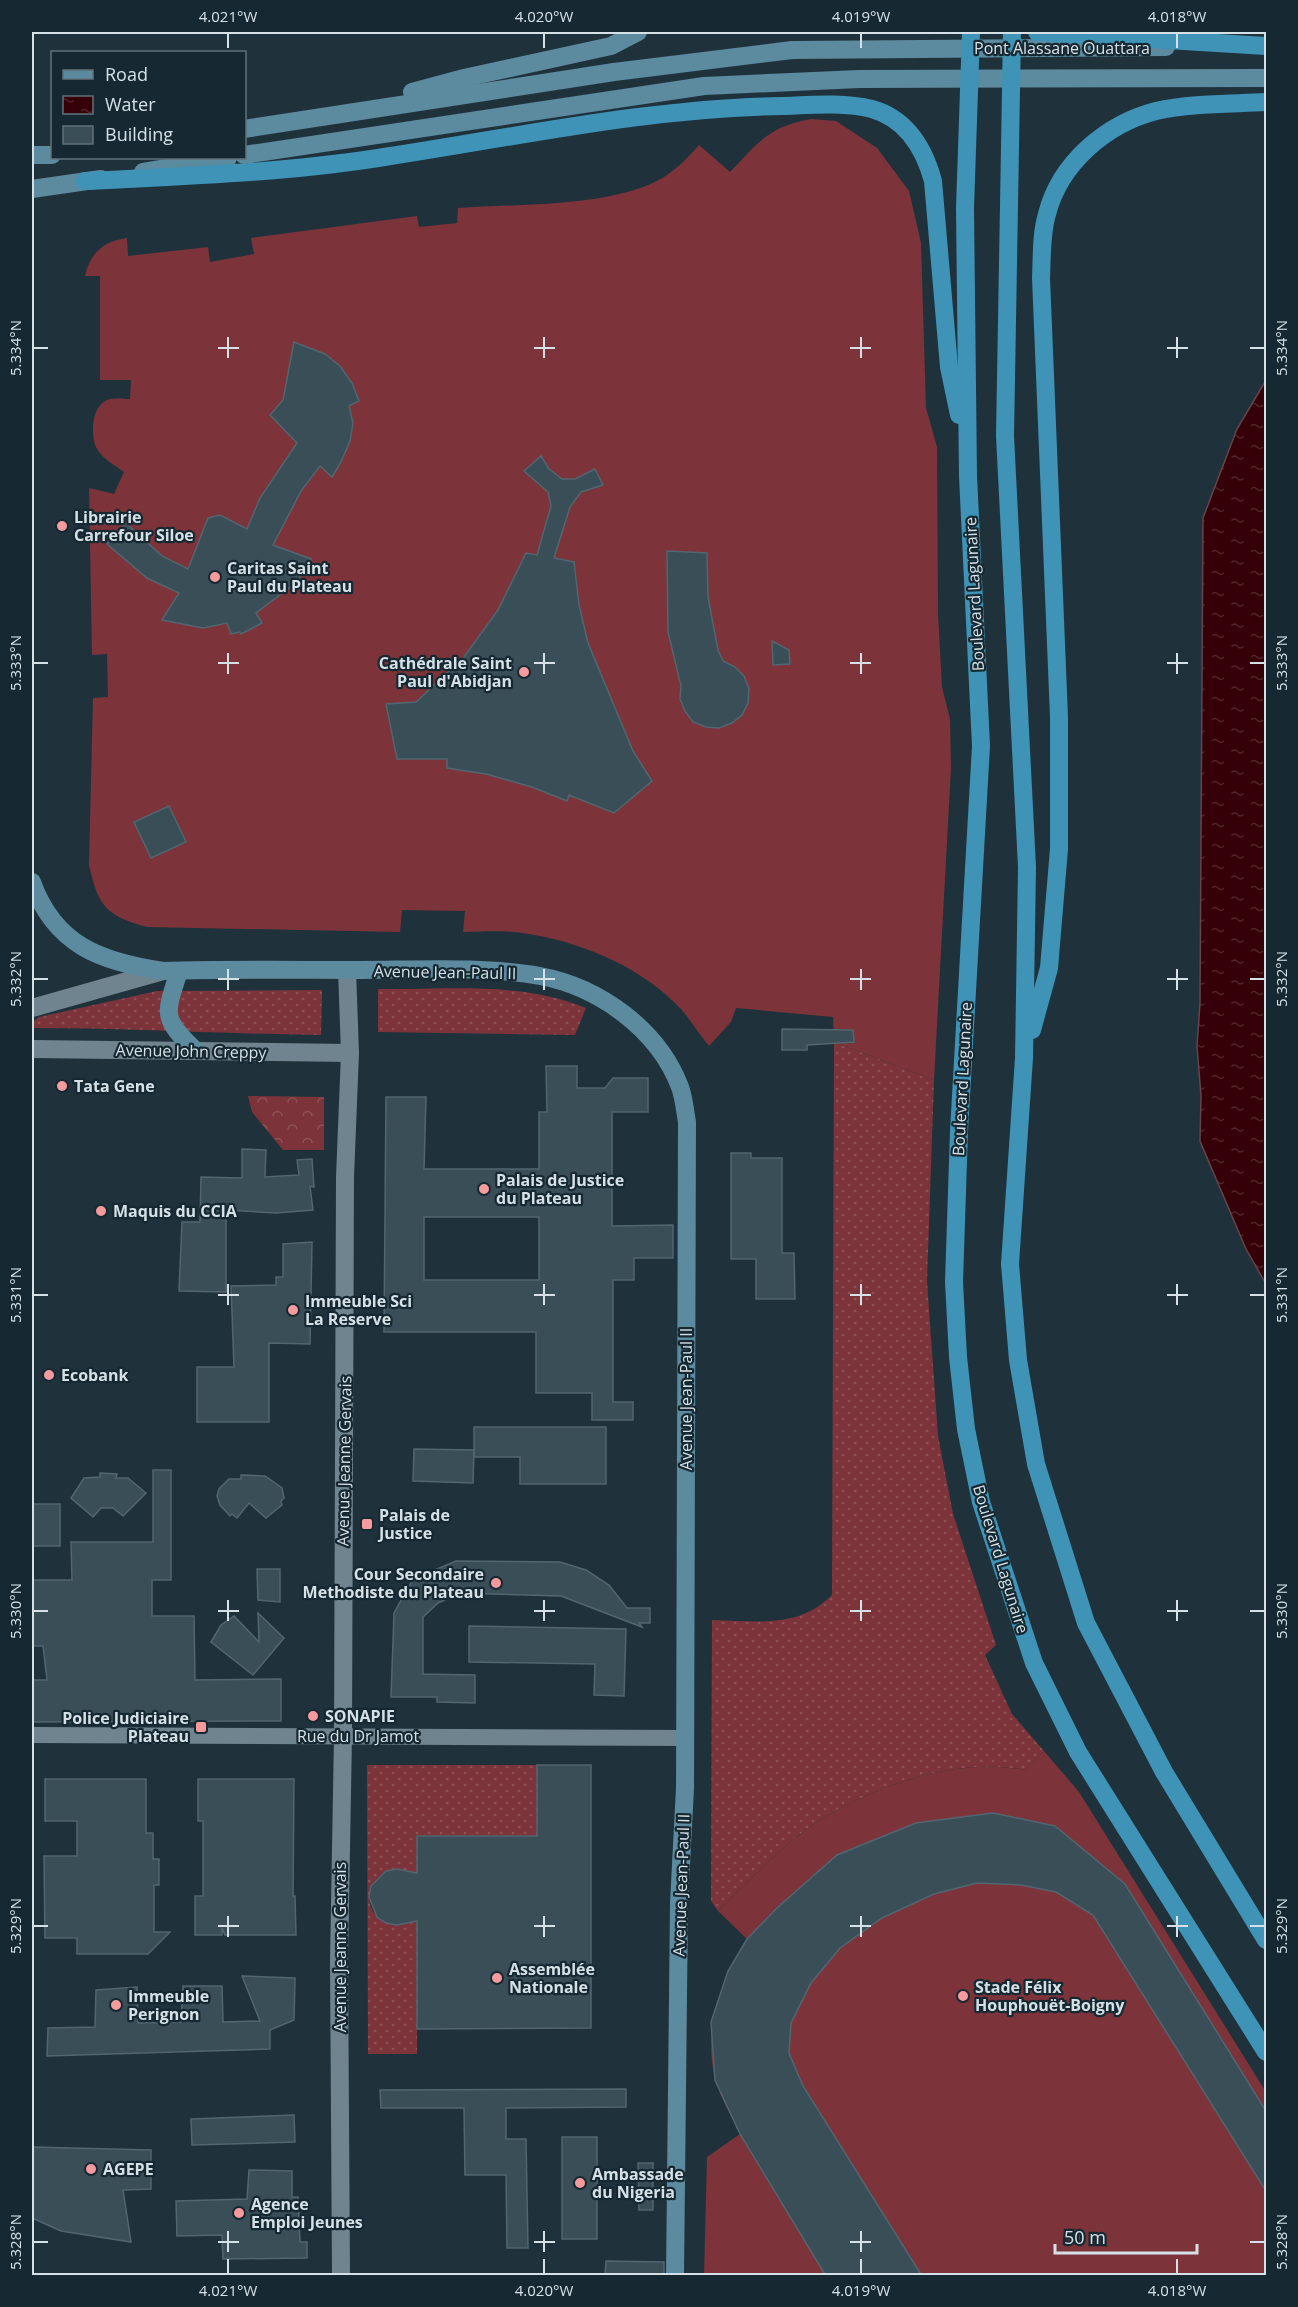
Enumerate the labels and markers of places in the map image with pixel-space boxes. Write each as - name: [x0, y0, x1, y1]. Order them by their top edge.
- place label: Librairie Carrefour Siloe: [74, 506, 194, 546]
- marker: Librairie Carrefour Siloe: [55, 519, 69, 533]
- place label: Caritas Saint Paul du Plateau: [227, 557, 352, 597]
- marker: Caritas Saint Paul du Plateau: [208, 570, 222, 584]
- place label: Cathédrale Saint Paul d'Abidjan: [379, 652, 512, 692]
- marker: Cathédrale Saint Paul d'Abidjan: [517, 665, 531, 679]
- place label: Tata Gene: [74, 1075, 155, 1097]
- marker: Tata Gene: [55, 1079, 69, 1093]
- place label: Palais de Justice du Plateau: [496, 1169, 624, 1209]
- marker: Palais de Justice du Plateau: [477, 1182, 491, 1196]
- place label: Maquis du CCIA: [113, 1200, 238, 1222]
- marker: Maquis du CCIA: [94, 1204, 108, 1218]
- place label: Immeuble Sci La Reserve: [305, 1290, 412, 1330]
- marker: Immeuble Sci La Reserve: [286, 1303, 300, 1317]
- place label: Ecobank: [61, 1364, 128, 1386]
- marker: Ecobank: [42, 1368, 56, 1382]
- place label: Palais de Justice: [377, 1504, 450, 1544]
- marker: Palais de Justice: [360, 1517, 374, 1531]
- place label: Cour Secondaire Methodiste du Plateau: [303, 1563, 484, 1603]
- marker: Cour Secondaire Methodiste du Plateau: [489, 1576, 503, 1590]
- place label: SONAPIE: [325, 1705, 395, 1727]
- place label: Police Judiciaire Plateau: [62, 1707, 189, 1747]
- marker: SONAPIE: [306, 1709, 320, 1723]
- marker: Police Judiciaire Plateau: [194, 1720, 208, 1734]
- place label: Assemblée Nationale: [509, 1958, 595, 1998]
- marker: Assemblée Nationale: [490, 1971, 504, 1985]
- place label: Stade Félix Houphouët-Boigny: [975, 1976, 1125, 2016]
- place label: Immeuble Perignon: [128, 1985, 209, 2025]
- marker: Stade Félix Houphouët-Boigny: [956, 1989, 970, 2003]
- marker: Immeuble Perignon: [109, 1998, 123, 2012]
- place label: AGEPE: [103, 2158, 154, 2180]
- marker: AGEPE: [84, 2162, 98, 2176]
- place label: Ambassade du Nigeria: [592, 2163, 684, 2203]
- marker: Ambassade du Nigeria: [573, 2176, 587, 2190]
- place label: Agence Emploi Jeunes: [251, 2193, 363, 2233]
- marker: Agence Emploi Jeunes: [232, 2206, 246, 2220]

